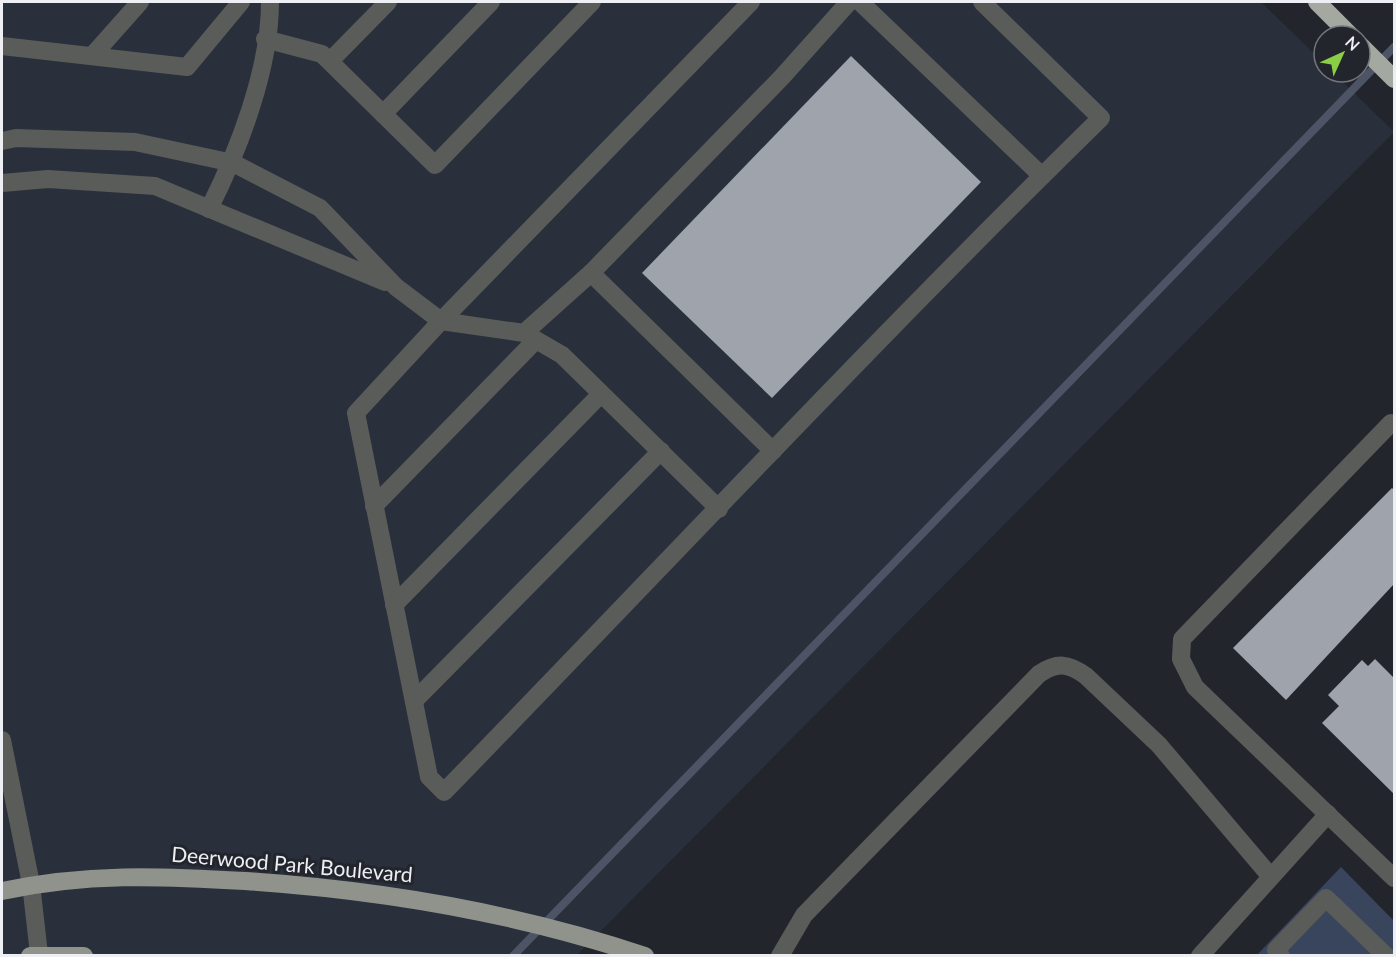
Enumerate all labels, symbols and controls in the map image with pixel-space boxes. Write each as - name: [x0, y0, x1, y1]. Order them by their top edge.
- north arrow: [1312, 24, 1372, 84]
- text: N: [1342, 32, 1364, 54]
- street label: Deerwood Park Boulevard: [170, 840, 414, 887]

